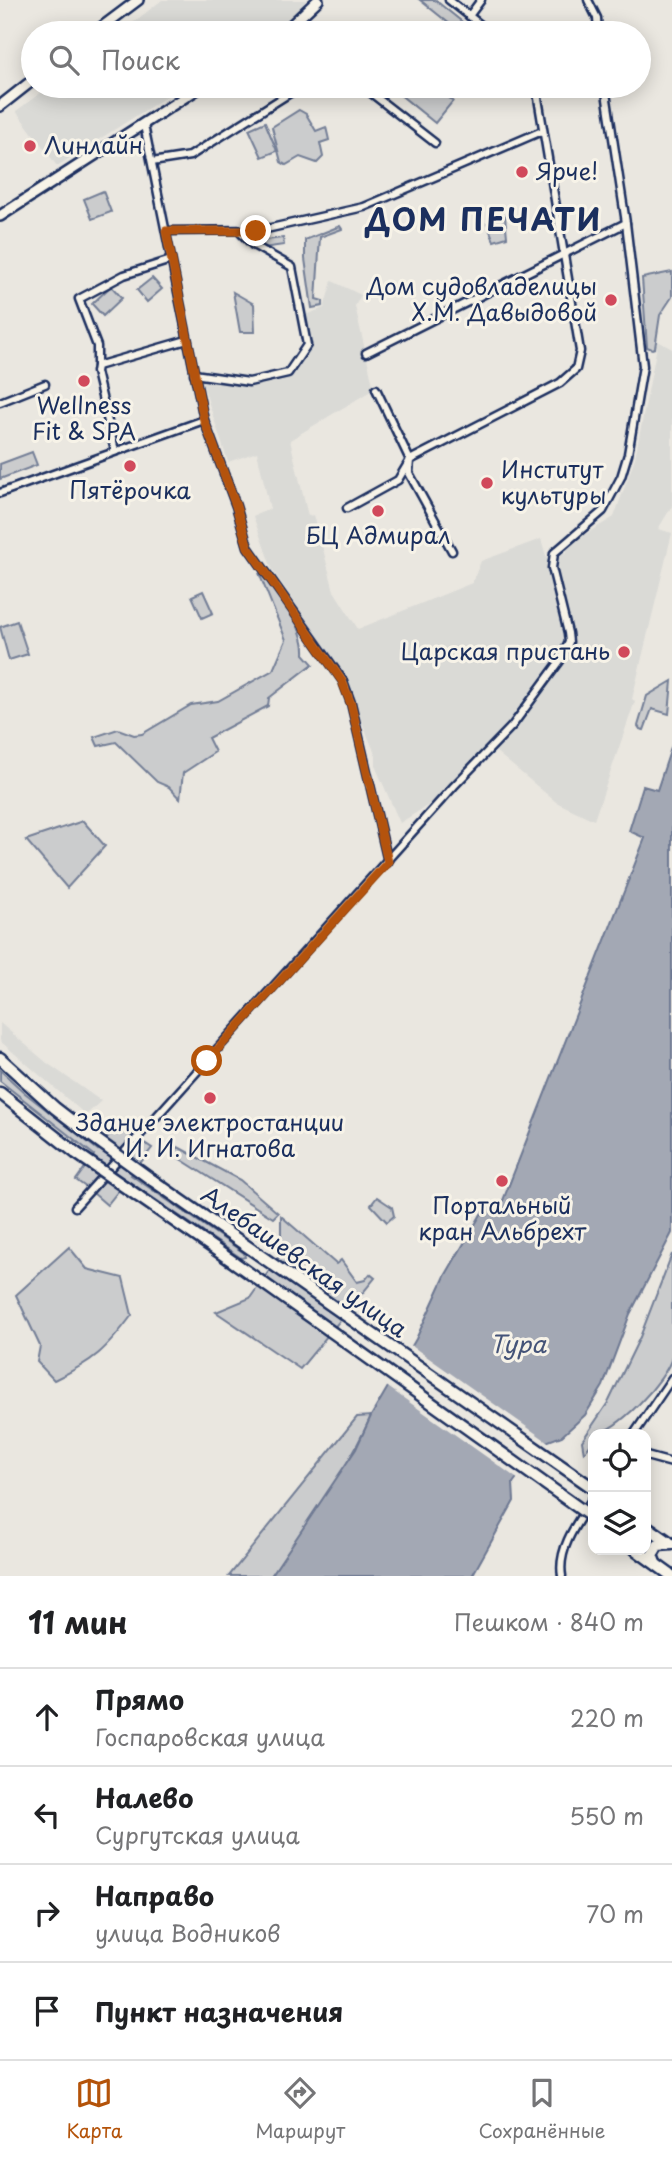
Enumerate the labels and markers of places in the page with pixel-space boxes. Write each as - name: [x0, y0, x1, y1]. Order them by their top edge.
- place label: Линлайн: [44, 127, 143, 162]
- marker: Линлайн: [22, 138, 38, 154]
- place label: Ярче!: [535, 153, 598, 188]
- marker: Ярче!: [514, 164, 530, 180]
- place label: Дом судовладелицы Х.М. Давыдовой: [366, 268, 597, 329]
- marker: Дом судовладелицы Х.М. Давыдовой: [603, 292, 619, 308]
- marker: Wellness Fit & SPA: [76, 373, 92, 389]
- place label: Wellness Fit & SPA: [32, 387, 136, 448]
- place label: Институт культуры: [501, 451, 606, 512]
- marker: Пятёрочка: [122, 458, 138, 474]
- place label: Пятёрочка: [69, 472, 191, 507]
- marker: Институт культуры: [479, 475, 495, 491]
- marker: БЦ Адмирал: [370, 503, 386, 519]
- place label: БЦ Адмирал: [306, 517, 450, 552]
- place label: Царская пристань: [401, 633, 610, 668]
- marker: Царская пристань: [616, 644, 632, 660]
- marker: Здание электростанции И. И. Игнатова: [202, 1090, 218, 1106]
- place label: Здание электростанции И. И. Игнатова: [76, 1104, 344, 1165]
- marker: Портальный кран Альбрехт: [494, 1173, 510, 1189]
- place label: Портальный кран Альбрехт: [418, 1187, 587, 1248]

